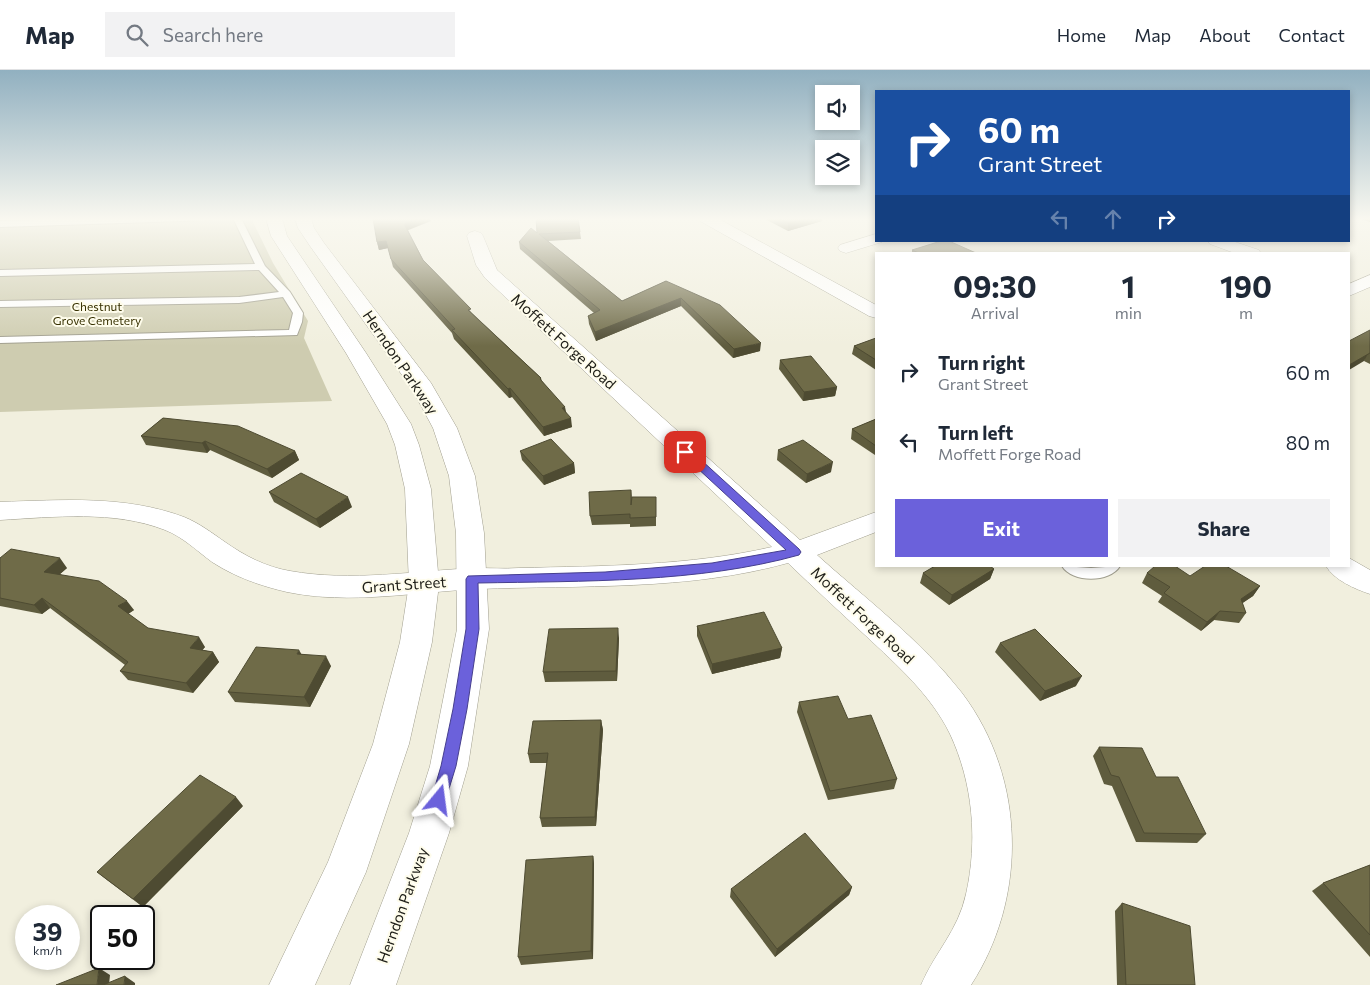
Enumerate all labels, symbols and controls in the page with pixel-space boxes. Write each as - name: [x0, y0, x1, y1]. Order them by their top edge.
- search box: [105, 12, 455, 57]
- text: Map: [25, 20, 75, 49]
- icon: search: [123, 21, 151, 49]
- text: Search here: [163, 23, 263, 46]
- text: Home: [1057, 24, 1106, 46]
- text: Map: [1134, 24, 1171, 46]
- text: About: [1199, 24, 1251, 46]
- text: Contact: [1279, 24, 1345, 46]
- map controls: [815, 85, 860, 185]
- button: sound: [815, 85, 860, 130]
- text: 60 m: [978, 107, 1060, 150]
- icon: right: [895, 110, 960, 175]
- button: layers: [815, 140, 860, 185]
- text: Grant Street: [978, 150, 1102, 177]
- icon: left: [1046, 205, 1074, 233]
- icon: ahead: [1099, 205, 1127, 233]
- icon: right: [1152, 205, 1180, 233]
- text: 09:30: [953, 267, 1037, 304]
- text: 1: [1122, 267, 1135, 304]
- text: 190: [1220, 267, 1272, 304]
- street label: Moffett Forge Road: [508, 289, 620, 393]
- park label: Chestnut Grove Cemetery: [53, 299, 141, 327]
- text: Arrival: [971, 303, 1019, 322]
- text: min: [1115, 303, 1142, 322]
- text: m: [1239, 303, 1253, 322]
- street label: Herndon Parkway: [360, 307, 443, 418]
- text: Turn right: [938, 351, 1025, 374]
- icon: right: [895, 358, 923, 386]
- text: 60 m: [1286, 361, 1330, 384]
- text: Grant Street: [938, 374, 1028, 393]
- text: Turn left: [938, 421, 1013, 444]
- icon: left: [895, 428, 923, 456]
- pin: [664, 431, 706, 473]
- text: 80 m: [1286, 431, 1330, 454]
- icon: arrive: [671, 438, 699, 466]
- text: Moffett Forge Road: [938, 444, 1081, 463]
- button: Exit: [895, 499, 1108, 557]
- button: Share: [1118, 499, 1330, 557]
- street label: Moffett Forge Road: [808, 563, 918, 667]
- street label: Grant Street: [361, 572, 447, 596]
- position arrow: [412, 773, 464, 825]
- street label: Herndon Parkway: [373, 845, 431, 965]
- speed limit sign: 50: [90, 905, 155, 970]
- text: 39: [33, 916, 63, 946]
- text: km/h: [33, 943, 62, 957]

